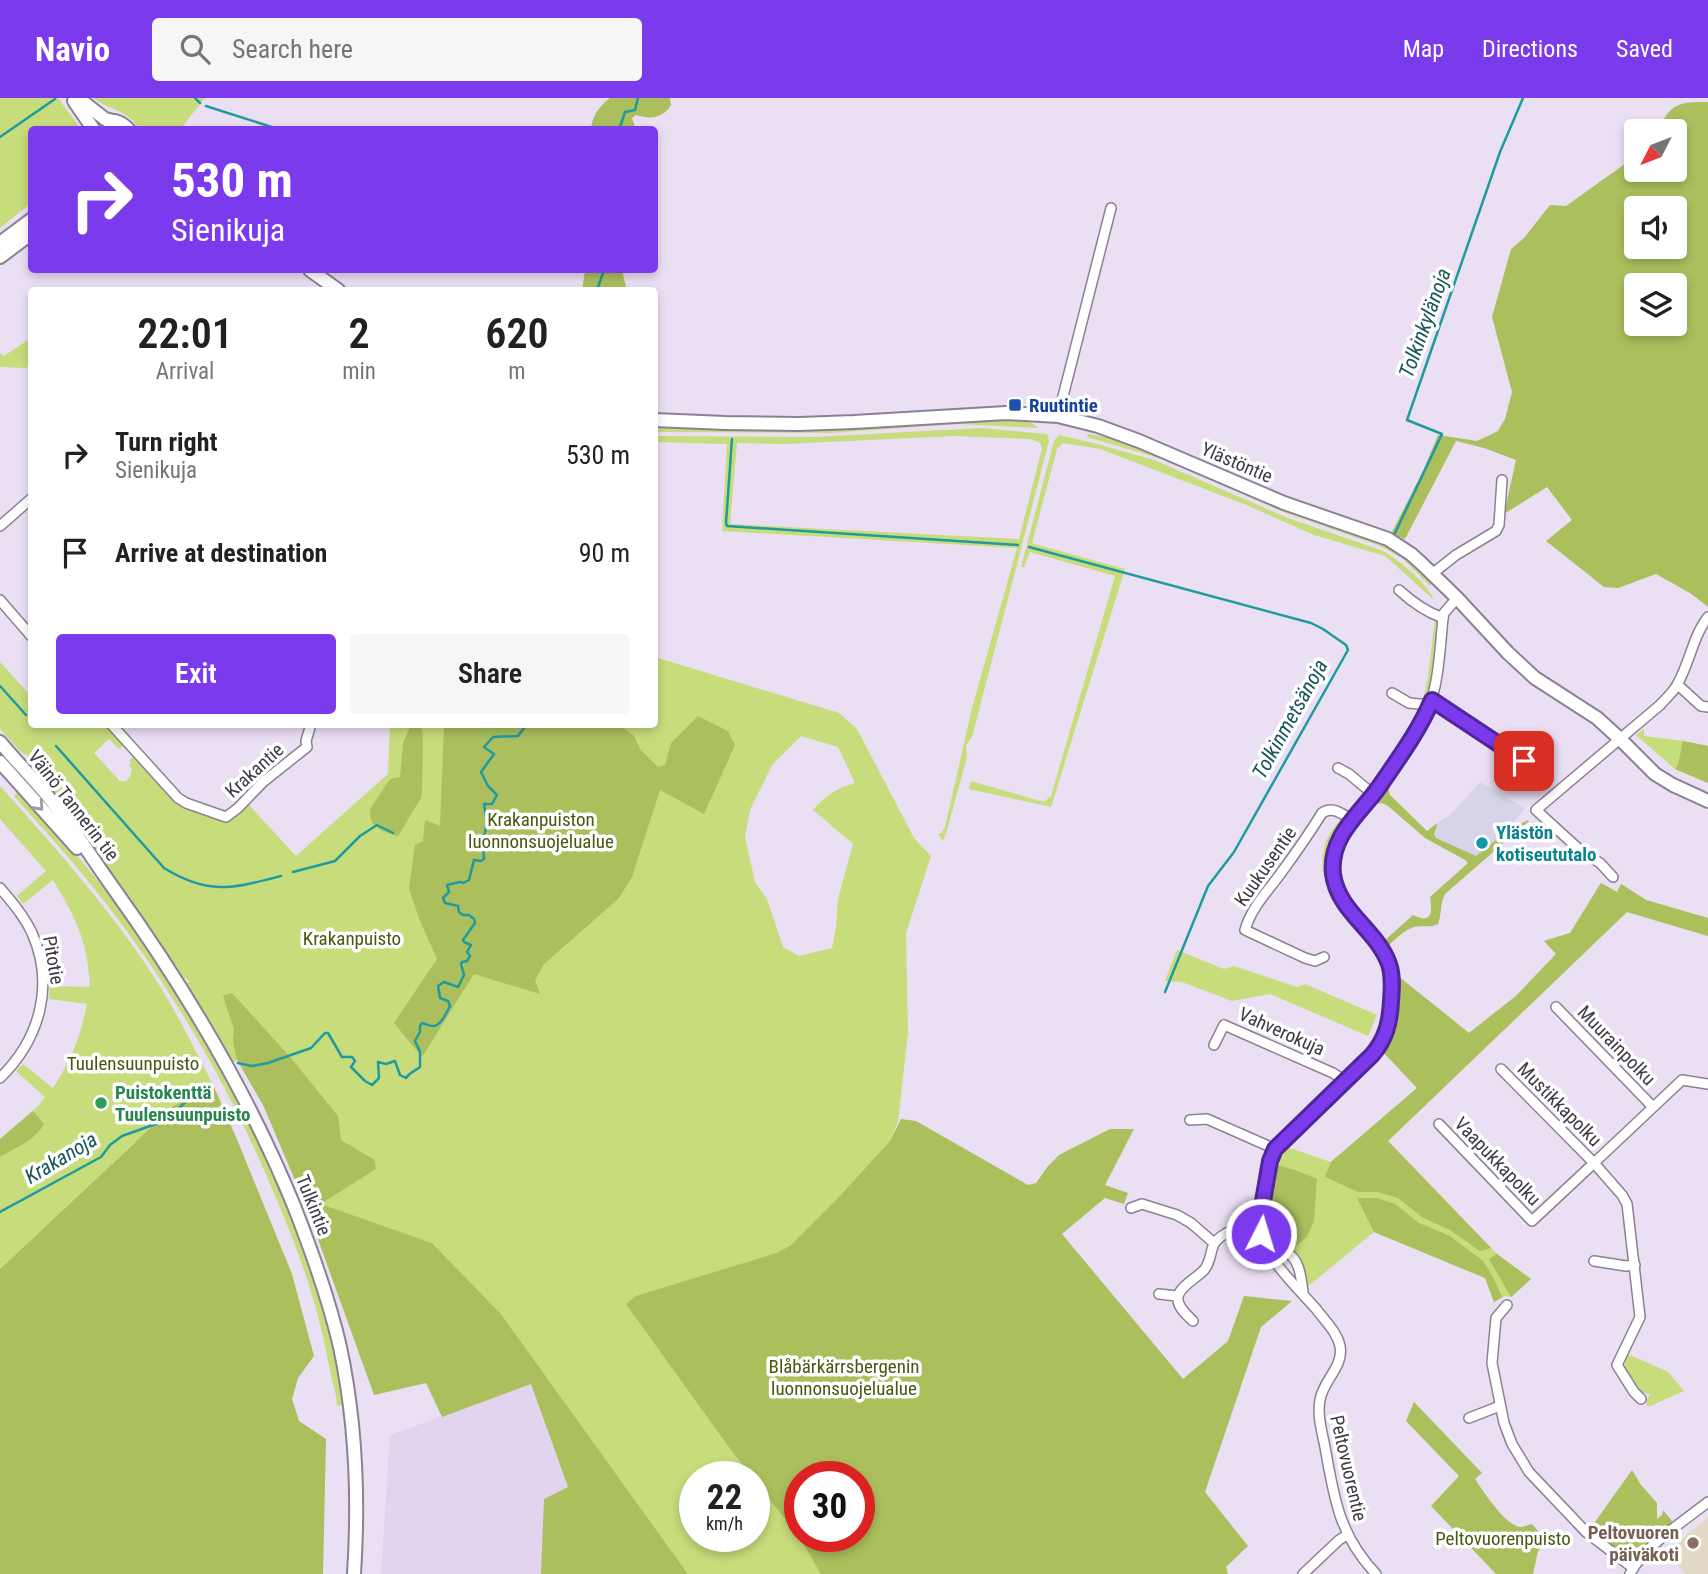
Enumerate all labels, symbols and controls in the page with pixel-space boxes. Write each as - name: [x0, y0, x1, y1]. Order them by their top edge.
- search box: [152, 18, 642, 81]
- text: Navio: [35, 30, 110, 69]
- icon: search: [176, 30, 214, 68]
- text: Search here: [232, 34, 353, 64]
- text: Map: [1403, 35, 1444, 63]
- text: Directions: [1482, 35, 1578, 63]
- text: Saved: [1616, 35, 1673, 63]
- north arrow: [1624, 119, 1687, 182]
- map controls: [1624, 119, 1687, 336]
- text: 530 m: [171, 152, 293, 209]
- icon: right: [56, 154, 147, 245]
- button: sound: [1624, 196, 1687, 259]
- text: Sienikuja: [171, 211, 285, 249]
- water label: Tolkinkylänoja: [1394, 265, 1456, 381]
- button: layers: [1624, 273, 1687, 336]
- text: 22:01: [137, 309, 233, 358]
- text: 2: [349, 309, 370, 358]
- text: 620: [485, 309, 549, 358]
- text: Arrival: [156, 358, 214, 385]
- text: min: [342, 358, 376, 385]
- text: m: [508, 358, 526, 385]
- place label: Ruutintie: [1029, 394, 1098, 417]
- marker: Ruutintie: [1007, 397, 1023, 413]
- text: Turn right: [115, 427, 217, 457]
- icon: right: [56, 436, 94, 474]
- street label: Ylästöntie: [1198, 437, 1276, 488]
- text: 530 m: [566, 440, 630, 470]
- text: Sienikuja: [115, 457, 197, 484]
- icon: arrive: [56, 534, 94, 572]
- text: Arrive at destination: [115, 538, 327, 568]
- text: 90 m: [579, 538, 630, 568]
- button: Exit: [56, 634, 336, 714]
- button: Share: [350, 634, 630, 714]
- water label: Tolkinmetsänoja: [1247, 655, 1333, 783]
- pin: [1494, 731, 1554, 791]
- street label: Krakantie: [220, 738, 288, 803]
- icon: arrive: [1505, 742, 1543, 780]
- street label: Väinö Tannerin tie: [23, 745, 124, 865]
- one-way arrow: [31, 798, 43, 811]
- park label: Krakanpuiston luonnonsuojelualue: [468, 808, 614, 853]
- place label: Ylästön kotiseututalo: [1496, 821, 1596, 866]
- street label: Kuukusentie: [1230, 822, 1301, 911]
- marker: Ylästön kotiseututalo: [1474, 835, 1490, 851]
- park label: Krakanpuisto: [303, 927, 401, 950]
- street label: Pitotie: [38, 934, 69, 986]
- street label: Muurainpolku: [1573, 1001, 1660, 1090]
- street label: Vahverokuja: [1235, 1002, 1328, 1061]
- park label: Tuulensuunpuisto: [67, 1052, 199, 1075]
- street label: Mustikkapolku: [1513, 1058, 1606, 1151]
- place label: Puistokenttä Tuulensuunpuisto: [115, 1081, 250, 1126]
- marker: Puistokenttä Tuulensuunpuisto: [93, 1095, 109, 1111]
- street label: Vaapukkapolku: [1450, 1112, 1546, 1210]
- water label: Krakanoja: [21, 1127, 101, 1189]
- street label: Tulkintie: [291, 1171, 336, 1239]
- position arrow: [1224, 1197, 1298, 1271]
- park label: Blåbärkärrsbergenin luonnonsuojelualue: [769, 1355, 919, 1400]
- street label: Peltovuorentie: [1325, 1413, 1372, 1523]
- speed limit sign: 30: [784, 1461, 875, 1552]
- text: 22: [707, 1477, 742, 1518]
- text: km/h: [706, 1513, 743, 1534]
- place label: Peltovuoren päiväkoti: [1588, 1521, 1679, 1566]
- park label: Peltovuorenpuisto: [1435, 1527, 1571, 1550]
- marker: Peltovuoren päiväkoti: [1685, 1535, 1701, 1551]

